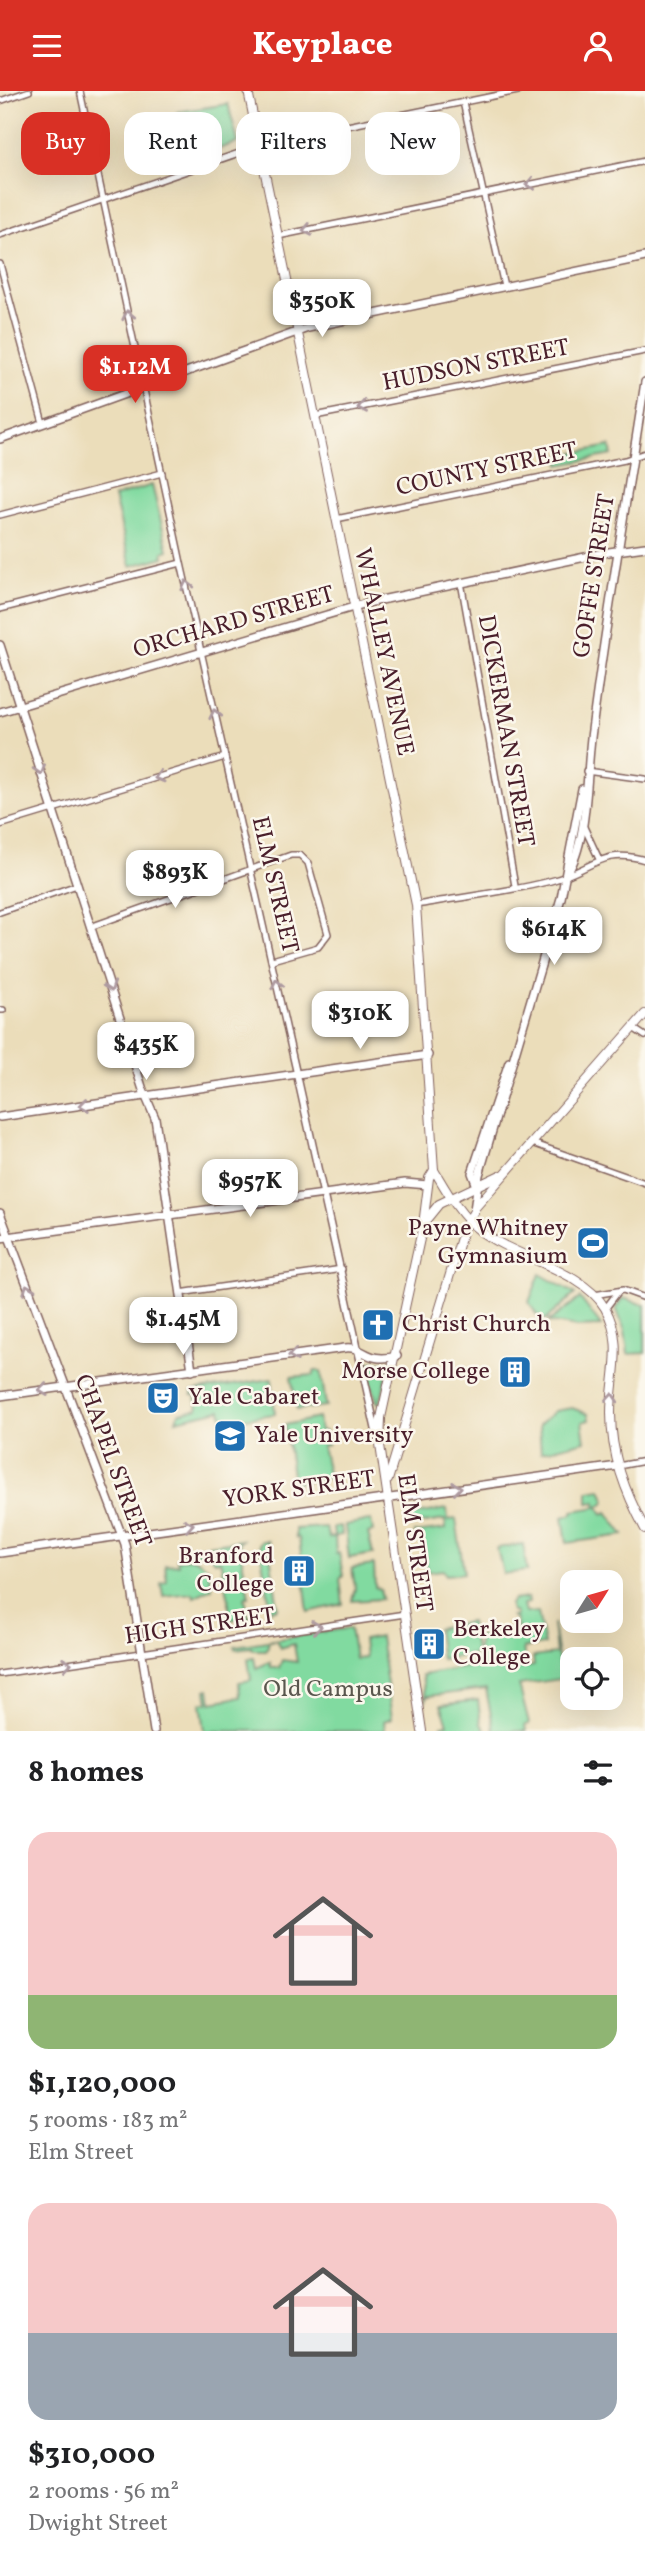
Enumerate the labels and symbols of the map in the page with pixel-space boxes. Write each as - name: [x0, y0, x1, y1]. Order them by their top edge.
- one-way arrow: [524, 176, 536, 191]
- one-way arrow: [301, 222, 313, 237]
- pin: $350K: [273, 279, 371, 339]
- one-way arrow: [122, 309, 137, 321]
- street label: HUDSON STREET: [380, 331, 572, 401]
- pin: $1.12M: [78, 345, 192, 405]
- one-way arrow: [356, 399, 368, 414]
- street label: COUNTY STREET: [393, 434, 581, 506]
- street label: GOFFE STREET: [565, 491, 625, 661]
- street label: WHALLEY AVENUE: [344, 545, 422, 759]
- street label: ORCHARD STREET: [129, 578, 339, 668]
- one-way arrow: [180, 580, 195, 592]
- street label: DICKERMAN STREET: [468, 612, 542, 850]
- one-way arrow: [209, 708, 224, 720]
- one-way arrow: [32, 763, 46, 776]
- one-way arrow: [154, 769, 166, 784]
- street label: ELM STREET: [242, 813, 306, 957]
- pin: $893K: [126, 851, 224, 910]
- pin: $614K: [505, 907, 603, 967]
- one-way arrow: [271, 978, 286, 990]
- one-way arrow: [102, 980, 116, 992]
- pin: $310K: [311, 991, 409, 1051]
- pin: $435K: [97, 1023, 195, 1082]
- one-way arrow: [78, 1097, 90, 1112]
- pin: $957K: [201, 1159, 299, 1219]
- place label: Payne Whitney Gymnasium: [408, 1212, 568, 1274]
- sports icon: Payne Whitney Gymnasium: [574, 1224, 612, 1262]
- one-way arrow: [23, 1284, 37, 1296]
- pin: $1.45M: [126, 1297, 240, 1357]
- church icon: Christ Church: [359, 1306, 397, 1344]
- place label: Christ Church: [402, 1308, 551, 1342]
- one-way arrow: [287, 1347, 299, 1362]
- building icon: Morse College: [496, 1353, 534, 1391]
- place label: Morse College: [341, 1355, 490, 1389]
- street label: CHAPEL STREET: [65, 1370, 159, 1552]
- theatre icon: Yale Cabaret: [144, 1379, 182, 1417]
- place label: Yale Cabaret: [188, 1381, 319, 1415]
- one-way arrow: [37, 1383, 49, 1398]
- one-way arrow: [604, 1393, 619, 1404]
- school or university icon: Yale University: [211, 1417, 249, 1455]
- place label: Yale University: [254, 1419, 413, 1453]
- street label: YORK STREET: [221, 1462, 377, 1518]
- street label: ELM STREET: [387, 1472, 441, 1614]
- one-way arrow: [451, 1480, 463, 1495]
- one-way arrow: [183, 1518, 195, 1533]
- place label: Branford College: [178, 1540, 274, 1602]
- building icon: Branford College: [280, 1552, 318, 1590]
- north arrow: [560, 1570, 623, 1633]
- street label: HIGH STREET: [123, 1600, 277, 1654]
- place label: Berkeley College: [453, 1613, 545, 1675]
- one-way arrow: [311, 1620, 323, 1635]
- building icon: Berkeley College: [410, 1625, 448, 1663]
- one-way arrow: [62, 1656, 73, 1671]
- park label: Old Campus: [263, 1673, 393, 1707]

